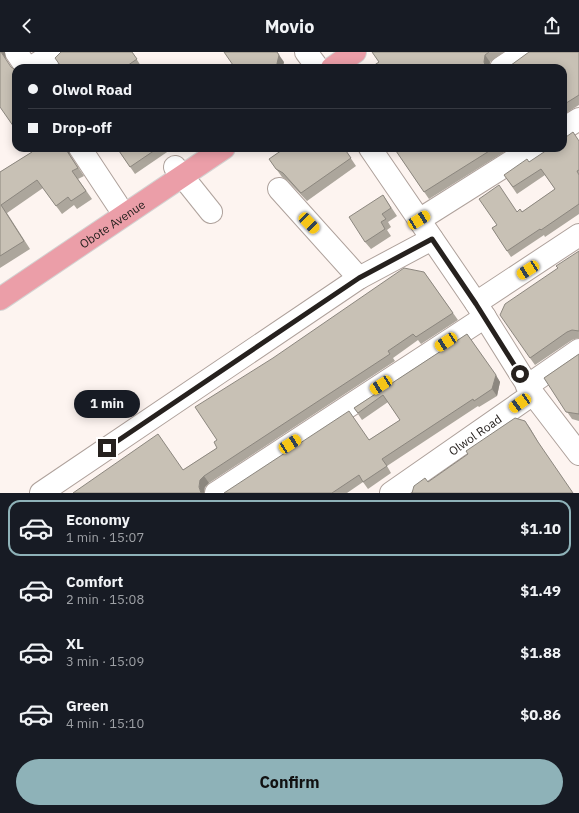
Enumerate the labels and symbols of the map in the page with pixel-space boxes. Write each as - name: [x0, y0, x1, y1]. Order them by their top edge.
- street label: Obote Avenue: [76, 196, 148, 251]
- car: [406, 209, 432, 231]
- car: [296, 210, 322, 236]
- car: [515, 258, 541, 282]
- car: [433, 330, 459, 354]
- route start: [511, 365, 529, 383]
- car: [368, 373, 394, 397]
- callout: 1 min: [74, 390, 140, 418]
- car: [507, 391, 533, 415]
- street label: Olwol Road: [446, 411, 504, 459]
- car: [277, 432, 303, 456]
- route end: [98, 439, 116, 457]

